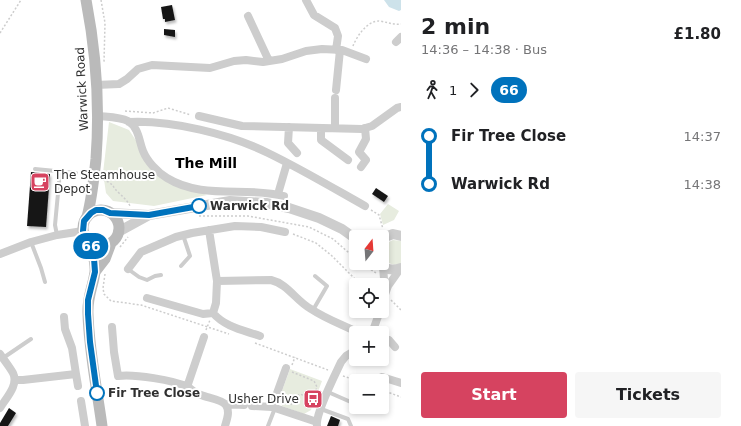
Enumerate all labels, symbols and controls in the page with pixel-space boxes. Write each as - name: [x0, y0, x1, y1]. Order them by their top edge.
- text: 2 min: [421, 14, 490, 39]
- text: £1.80: [674, 25, 721, 43]
- text: 14:36 – 14:38 · Bus: [421, 42, 547, 57]
- street label: Warwick Road: [73, 47, 91, 131]
- icon: walk: [421, 79, 443, 101]
- icon: forward: [463, 79, 485, 101]
- text: 66: [499, 82, 519, 98]
- text: 1: [449, 83, 457, 98]
- text: Fir Tree Close: [451, 127, 566, 145]
- text: 14:37: [684, 129, 721, 144]
- district label: The Mill: [175, 155, 237, 171]
- place label: The Steamhouse Depot: [53, 168, 155, 196]
- cafe icon: The Steamhouse Depot: [29, 171, 51, 193]
- text: Warwick Rd: [451, 175, 550, 193]
- text: 14:38: [684, 177, 721, 192]
- marker: Warwick Rd: [191, 198, 207, 214]
- place label: Warwick Rd: [210, 199, 289, 213]
- north arrow: [349, 230, 389, 270]
- map controls: [349, 230, 389, 414]
- line badge: 66: [73, 233, 109, 259]
- text: 66: [81, 238, 101, 254]
- button: locate: [349, 278, 389, 318]
- button: +: [349, 326, 389, 366]
- button: Start: [421, 372, 567, 418]
- button: Tickets: [575, 372, 721, 418]
- button: −: [349, 374, 389, 414]
- marker: Fir Tree Close: [89, 385, 105, 401]
- place label: Fir Tree Close: [108, 386, 200, 400]
- bus stop icon: Usher Drive: [302, 388, 324, 410]
- place label: Usher Drive: [228, 392, 299, 406]

